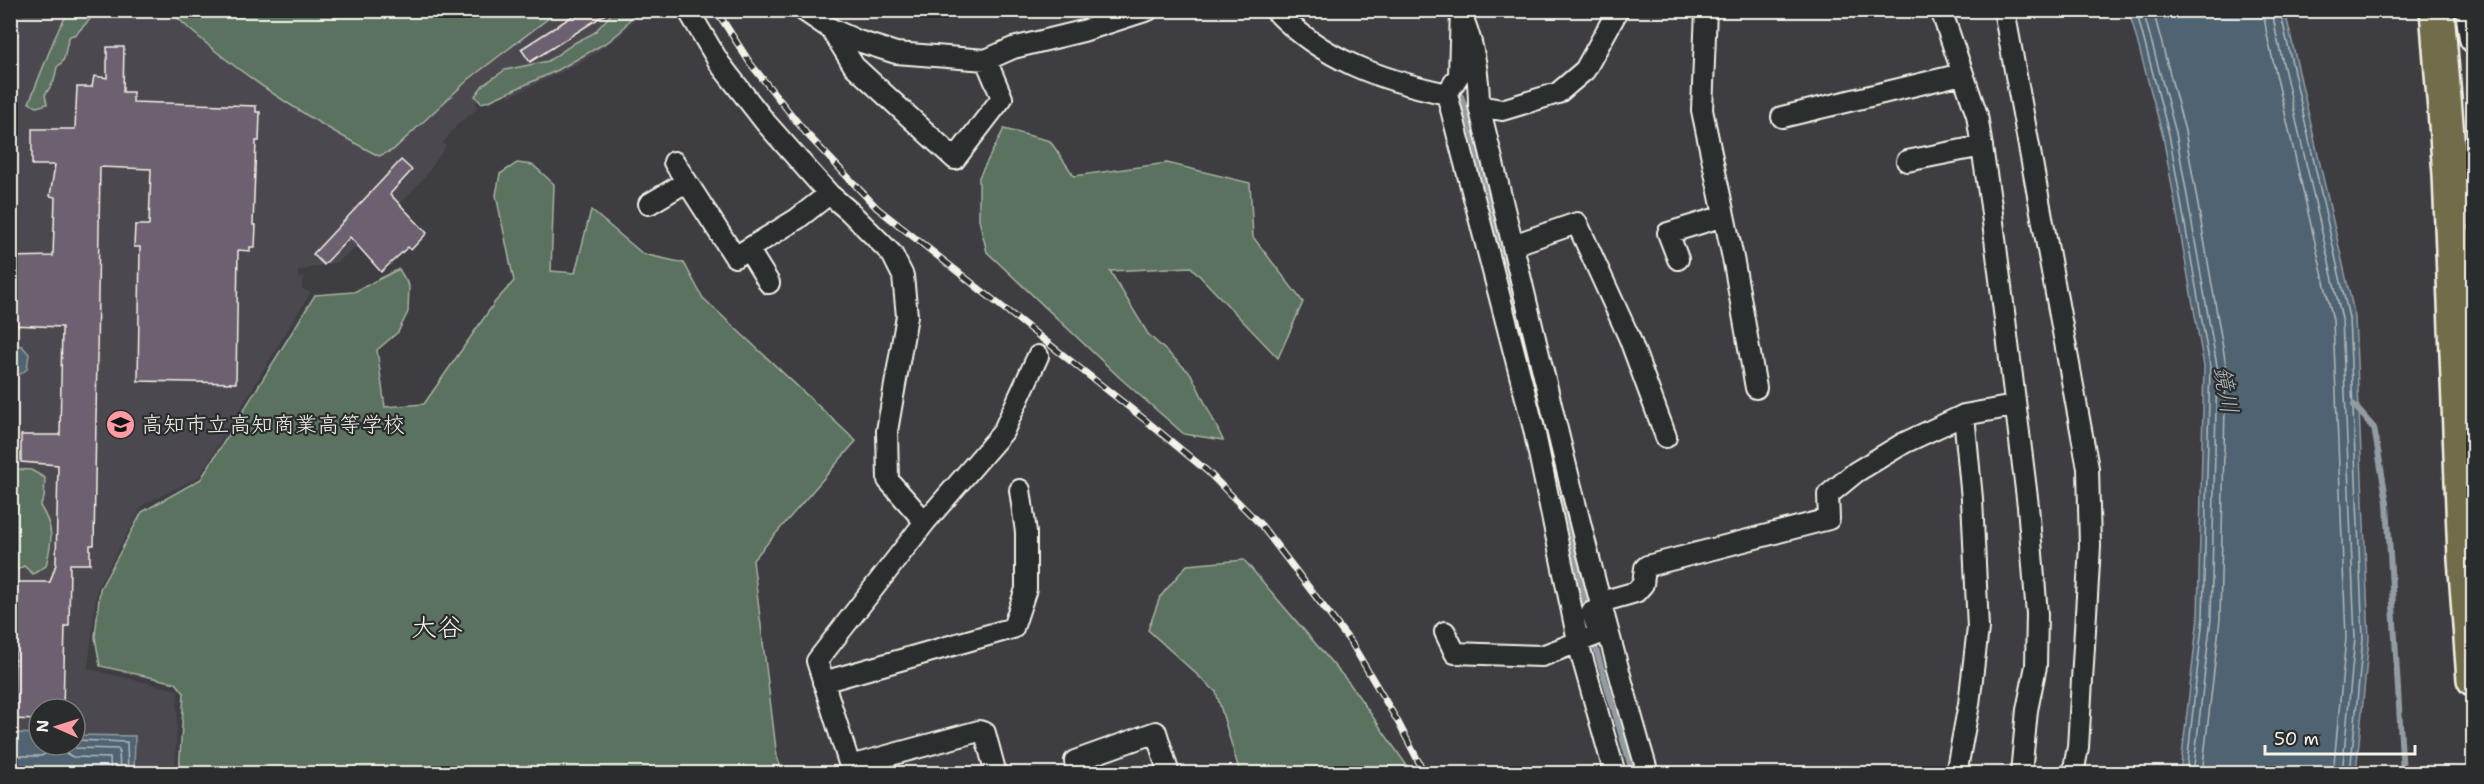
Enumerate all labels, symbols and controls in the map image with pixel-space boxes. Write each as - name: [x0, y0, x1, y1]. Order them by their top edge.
- water label: 鏡川: [2206, 364, 2246, 416]
- school or university icon: 高知市立高知商業高等学校: [104, 408, 136, 440]
- place label: 高知市立高知商業高等学校: [141, 410, 405, 439]
- district label: 大谷: [411, 609, 463, 644]
- north arrow: [27, 697, 87, 757]
- scale bar: [2265, 718, 2415, 756]
- text: N: [32, 719, 53, 733]
- text: 50 m: [2274, 727, 2319, 751]

